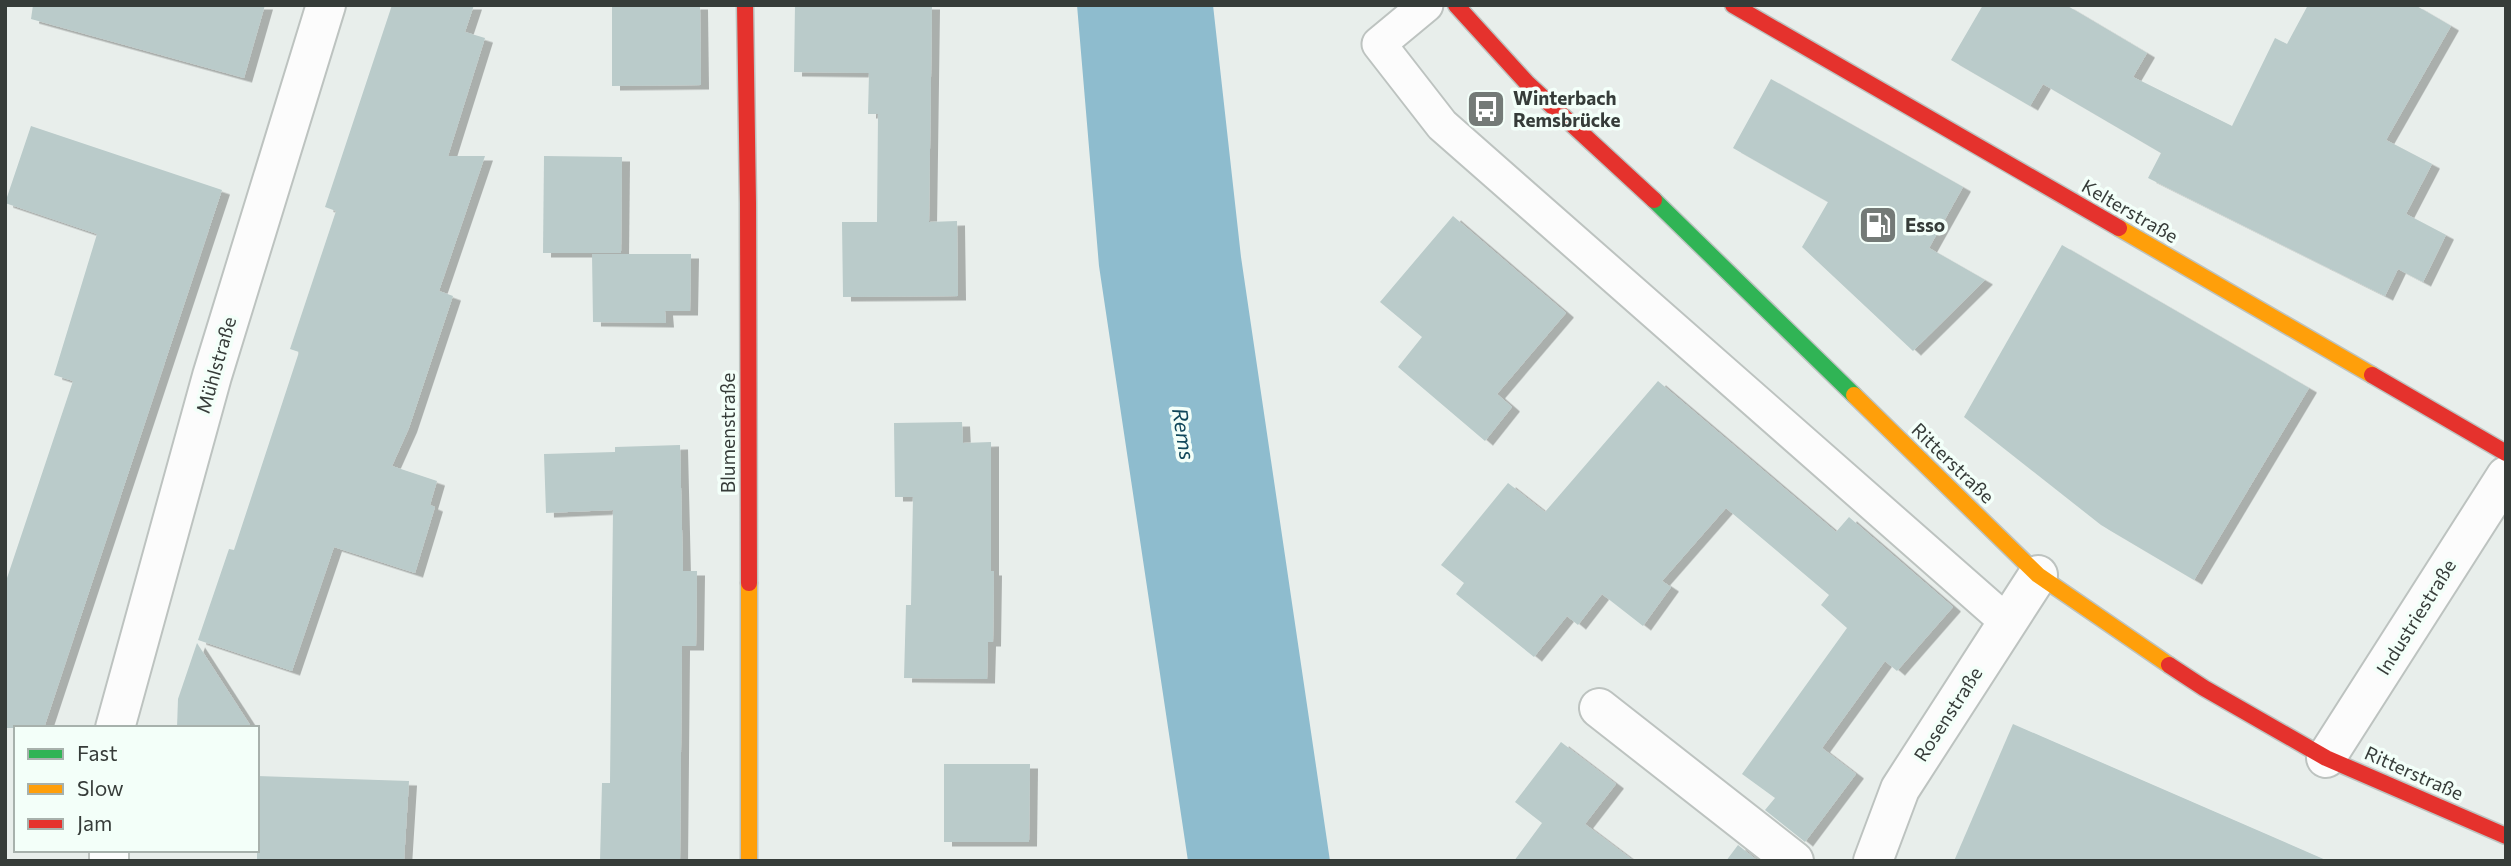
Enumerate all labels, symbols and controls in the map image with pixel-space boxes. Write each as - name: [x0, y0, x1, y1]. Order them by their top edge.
- place label: Winterbach Remsbrücke: [1513, 86, 1620, 131]
- bus stop icon: Winterbach Remsbrücke: [1465, 88, 1507, 130]
- street label: Kelterstraße: [2078, 174, 2182, 247]
- fuel station icon: Esso: [1857, 204, 1899, 246]
- place label: Esso: [1905, 213, 1945, 236]
- street label: Mühlstraße: [191, 314, 240, 416]
- street label: Blumenstraße: [716, 373, 739, 493]
- water label: Rems: [1168, 406, 1201, 462]
- street label: Ritterstraße: [1907, 418, 1999, 508]
- street label: Industriestraße: [2371, 555, 2460, 679]
- street label: Rosenstraße: [1908, 662, 1987, 765]
- legend: [14, 726, 259, 852]
- text: Fast: [77, 740, 118, 765]
- street label: Ritterstraße: [2361, 741, 2467, 805]
- text: Slow: [77, 775, 124, 800]
- text: Jam: [77, 810, 112, 835]

